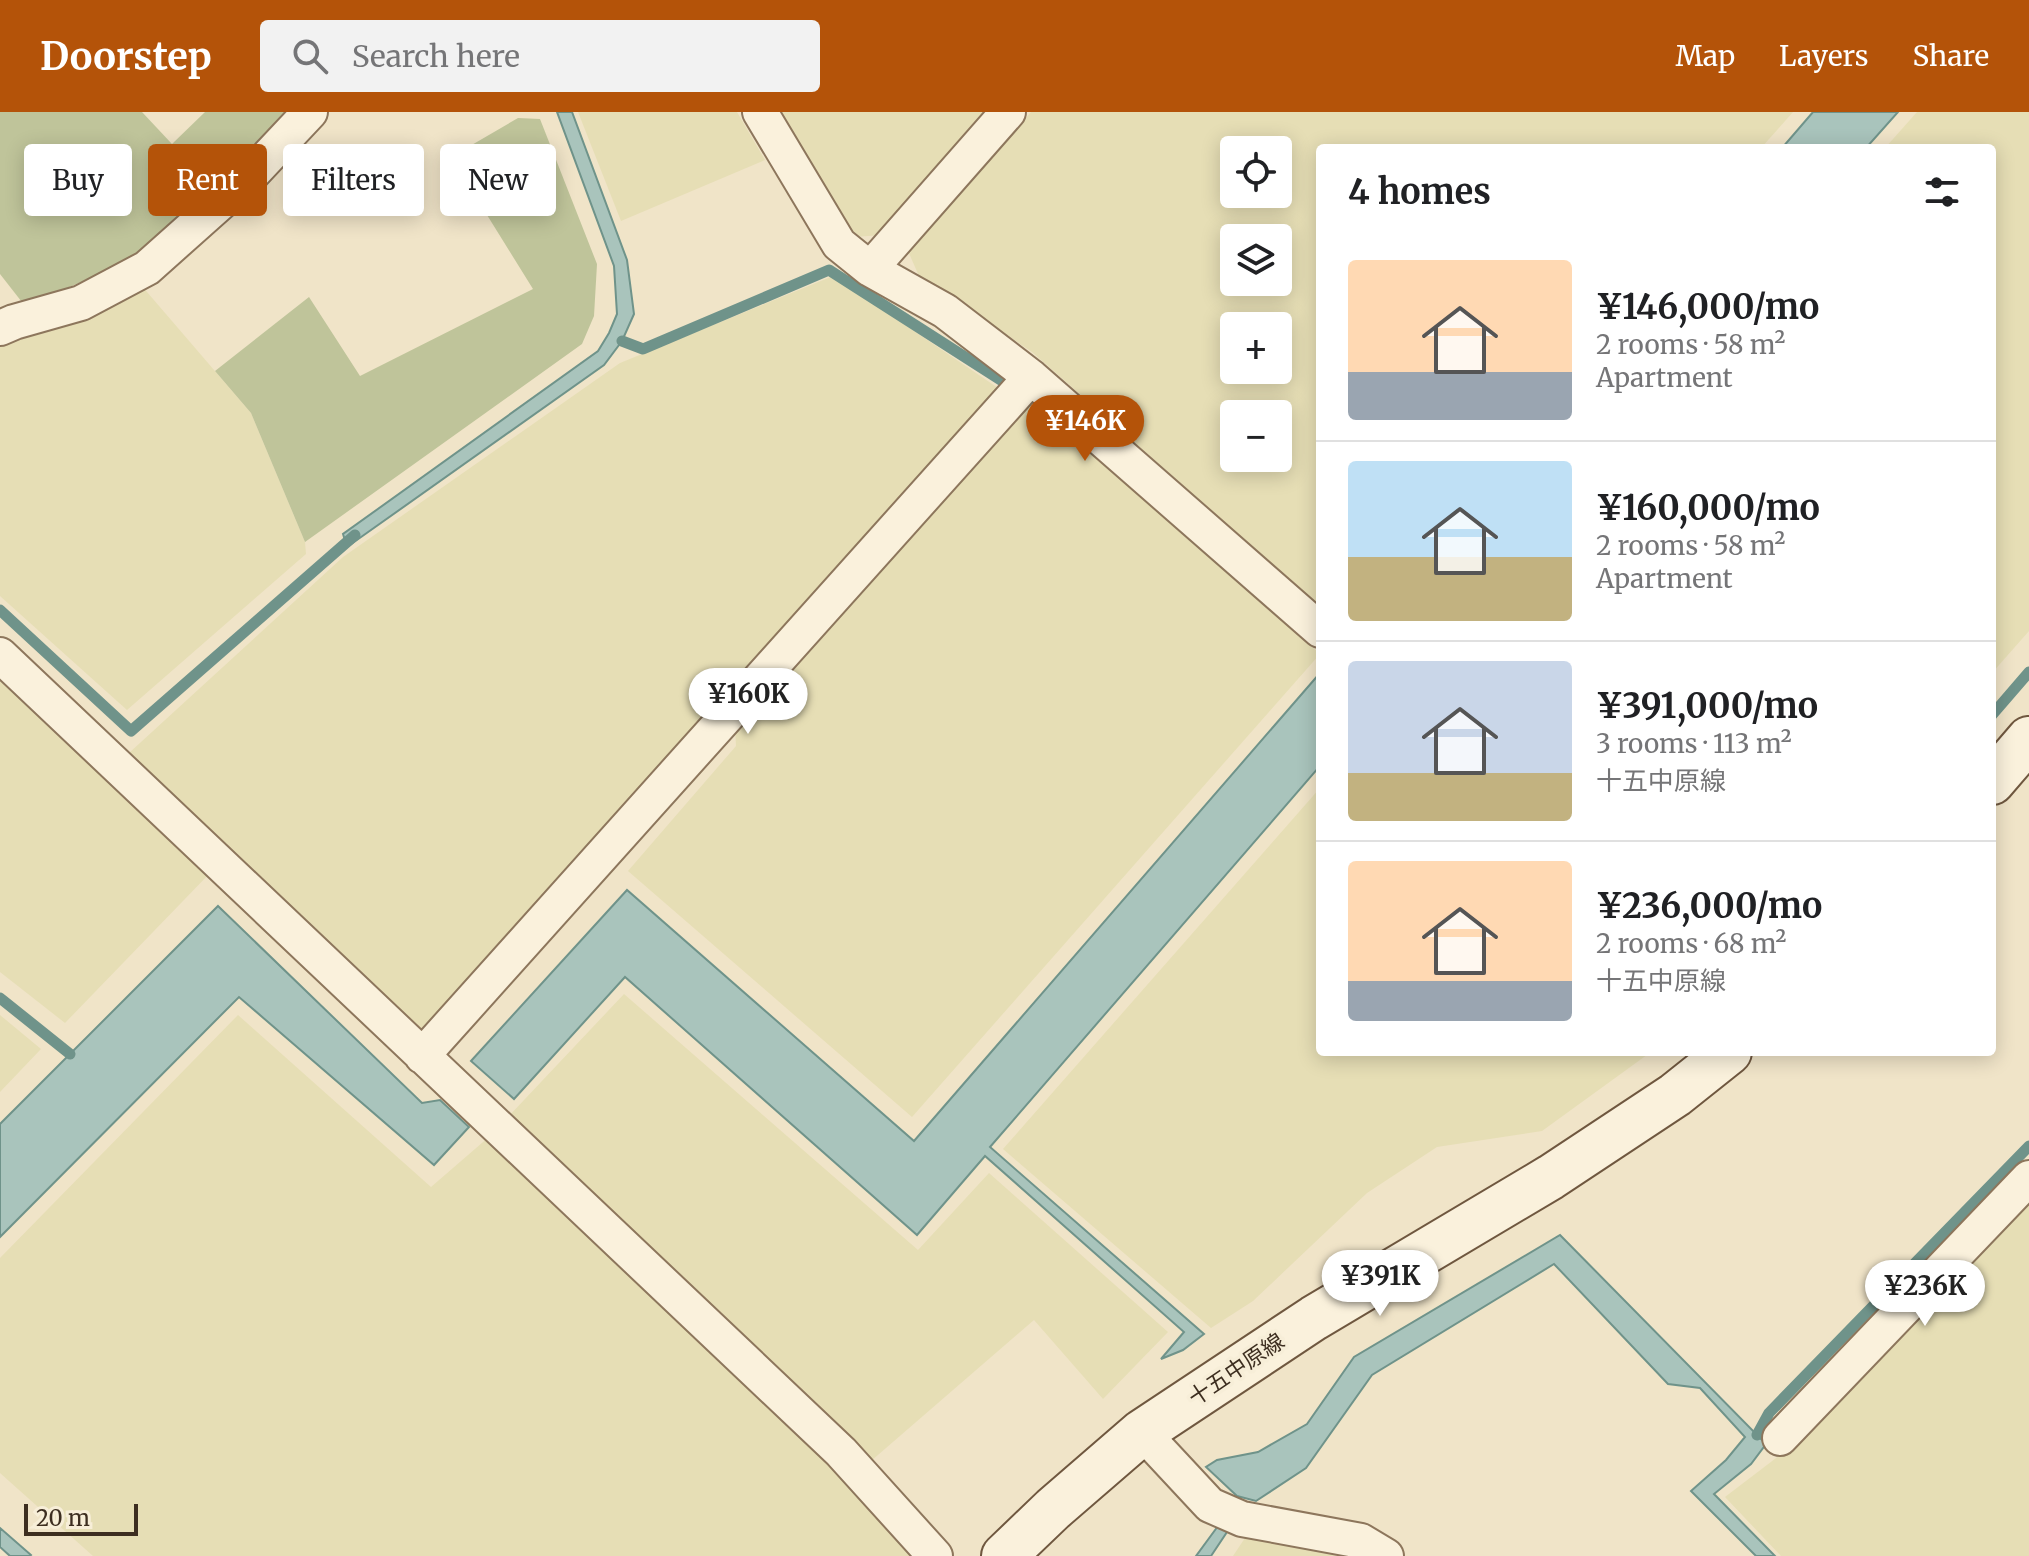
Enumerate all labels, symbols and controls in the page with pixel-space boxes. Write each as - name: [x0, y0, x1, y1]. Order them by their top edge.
- search box: [260, 20, 820, 92]
- text: Doorstep: [40, 33, 212, 80]
- icon: search: [288, 34, 332, 78]
- text: Search here: [352, 37, 520, 75]
- text: Map: [1675, 38, 1735, 74]
- text: Layers: [1779, 38, 1868, 74]
- text: Share: [1912, 38, 1989, 74]
- map controls: [1220, 136, 1292, 472]
- button: locate: [1220, 136, 1292, 208]
- chip: Buy: [24, 144, 132, 216]
- chip: Rent: [148, 144, 267, 216]
- chip: Filters: [283, 144, 424, 216]
- chip: New: [440, 144, 556, 216]
- icon: filters: [1920, 170, 1964, 214]
- text: 4 homes: [1348, 171, 1491, 213]
- button: layers: [1220, 224, 1292, 296]
- text: ¥146,000/mo: [1596, 286, 1819, 328]
- icon: home: [1412, 292, 1508, 388]
- button: +: [1220, 312, 1292, 384]
- text: 2 rooms · 58 m²: [1596, 328, 1785, 361]
- text: Apartment: [1596, 361, 1733, 394]
- pin: ¥146K: [1029, 395, 1141, 463]
- button: −: [1220, 400, 1292, 472]
- text: ¥146K: [1044, 404, 1126, 437]
- text: ¥160,000/mo: [1596, 487, 1820, 529]
- icon: home: [1412, 493, 1508, 589]
- text: 2 rooms · 58 m²: [1596, 529, 1785, 562]
- text: Apartment: [1596, 562, 1733, 595]
- pin: ¥160K: [692, 668, 804, 736]
- text: ¥160K: [707, 677, 789, 710]
- text: ¥391,000/mo: [1596, 685, 1818, 727]
- icon: home: [1412, 693, 1508, 789]
- text: 3 rooms · 113 m²: [1596, 727, 1792, 760]
- text: 十五中原線: [1596, 764, 1726, 797]
- text: ¥236,000/mo: [1596, 885, 1822, 927]
- icon: home: [1412, 893, 1508, 989]
- text: 2 rooms · 68 m²: [1596, 927, 1786, 960]
- text: 十五中原線: [1596, 964, 1726, 997]
- pin: ¥391K: [1324, 1250, 1436, 1318]
- text: ¥391K: [1340, 1259, 1420, 1292]
- pin: ¥236K: [1869, 1260, 1981, 1328]
- text: ¥236K: [1883, 1269, 1967, 1302]
- street label: 十五中原線: [1183, 1327, 1289, 1411]
- scale bar: [24, 1500, 138, 1536]
- text: 20 m: [36, 1504, 90, 1532]

